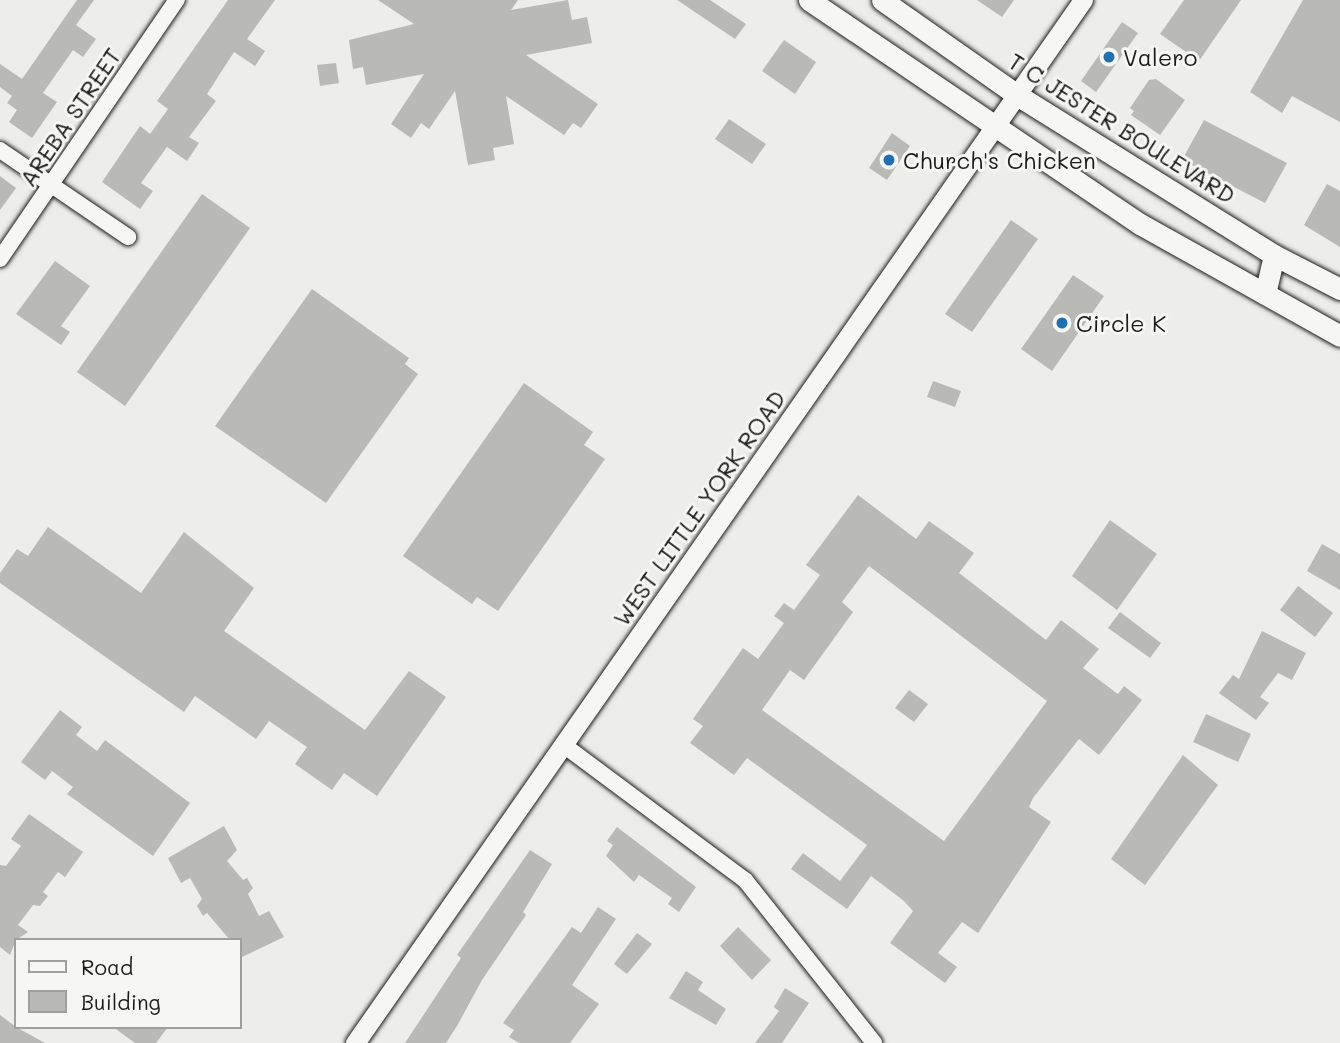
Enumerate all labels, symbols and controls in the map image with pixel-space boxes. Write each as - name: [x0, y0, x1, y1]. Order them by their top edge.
- street label: AREBA STREET: [14, 43, 126, 191]
- place label: Valero: [1123, 43, 1197, 71]
- street label: T C JESTER BOULEVARD: [1004, 47, 1240, 209]
- marker: Valero: [1101, 49, 1117, 65]
- place label: Church's Chicken: [903, 146, 1096, 174]
- marker: Church's Chicken: [881, 152, 897, 168]
- place label: Circle K: [1076, 309, 1166, 337]
- marker: Circle K: [1054, 315, 1070, 331]
- street label: WEST LITTLE YORK ROAD: [607, 385, 791, 631]
- legend: [14, 938, 242, 1029]
- text: Road: [81, 953, 133, 980]
- text: Building: [81, 988, 161, 1015]

